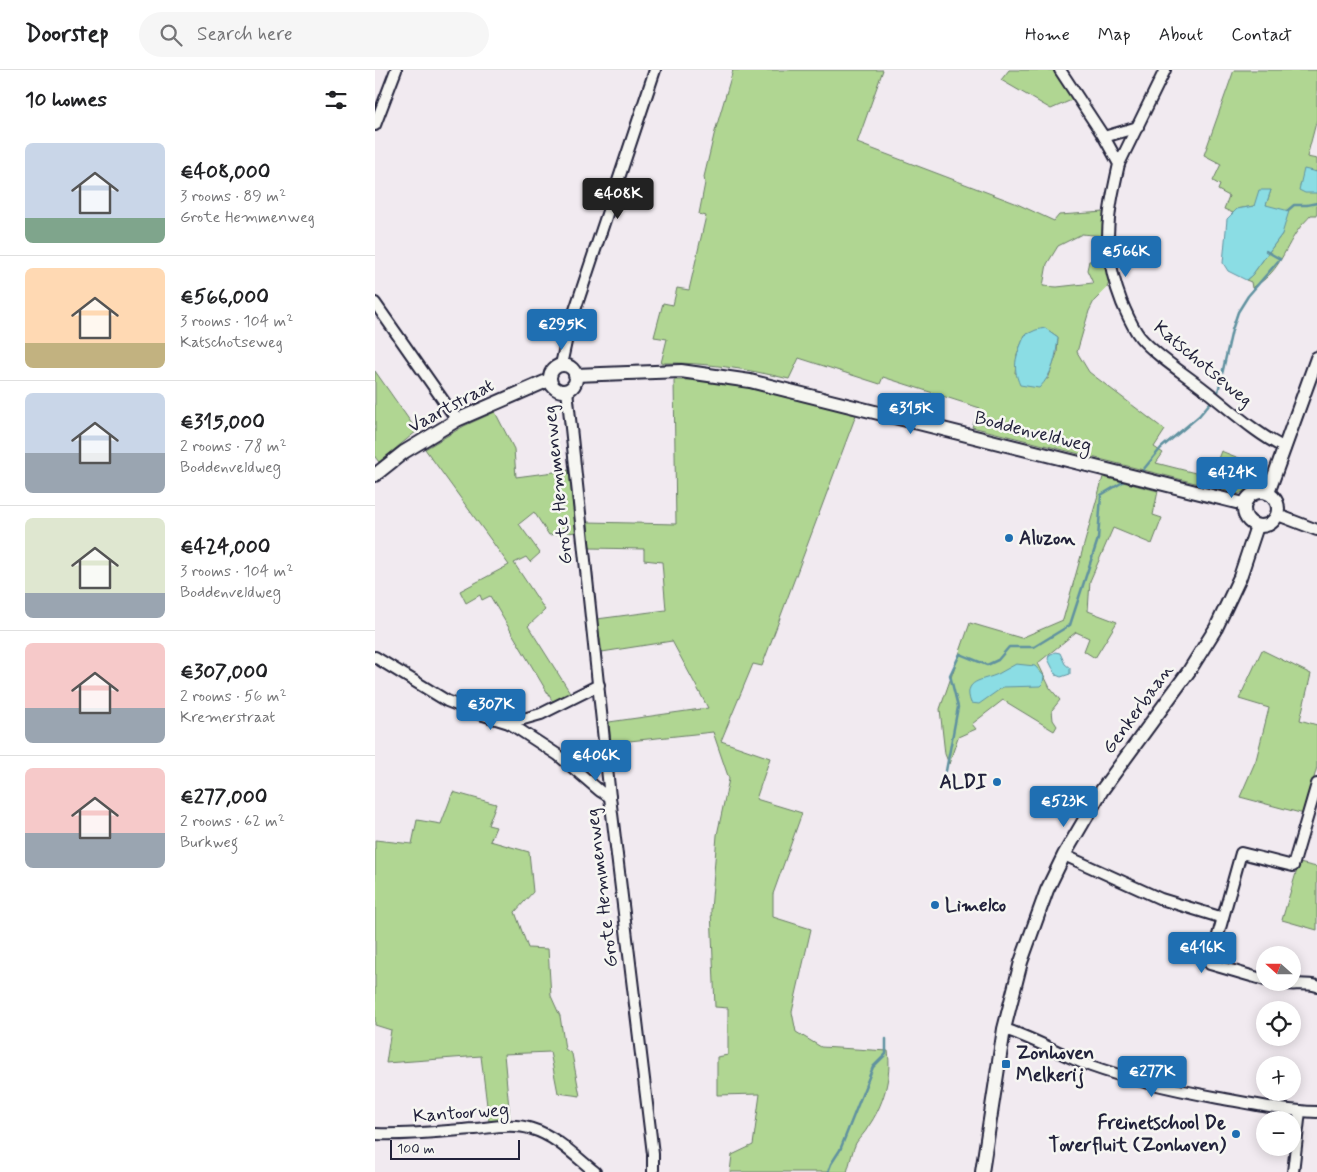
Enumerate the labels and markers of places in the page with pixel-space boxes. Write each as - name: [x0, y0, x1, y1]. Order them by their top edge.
- pin: €408K: [583, 178, 653, 220]
- pin: €566K: [1091, 236, 1161, 278]
- pin: €295K: [527, 308, 597, 351]
- pin: €315K: [876, 392, 946, 435]
- pin: €424K: [1197, 456, 1267, 499]
- place label: Aluzon: [1019, 526, 1075, 551]
- marker: Aluzon: [1003, 532, 1015, 544]
- pin: €307K: [456, 688, 526, 731]
- pin: €406K: [561, 740, 631, 782]
- place label: ALDI: [940, 770, 987, 795]
- marker: ALDI: [991, 776, 1003, 788]
- pin: €523K: [1029, 786, 1099, 828]
- place label: Limelco: [945, 893, 1006, 918]
- marker: Limelco: [929, 899, 941, 911]
- pin: €416K: [1167, 932, 1237, 974]
- place label: Zonhoven Melkerij: [1016, 1041, 1094, 1089]
- pin: €277K: [1117, 1056, 1187, 1098]
- marker: Zonhoven Melkerij: [1000, 1058, 1012, 1070]
- place label: Freinetschool De Toverfluit (Zonhoven): [1048, 1111, 1226, 1158]
- marker: Freinetschool De Toverfluit (Zonhoven): [1230, 1128, 1242, 1140]

